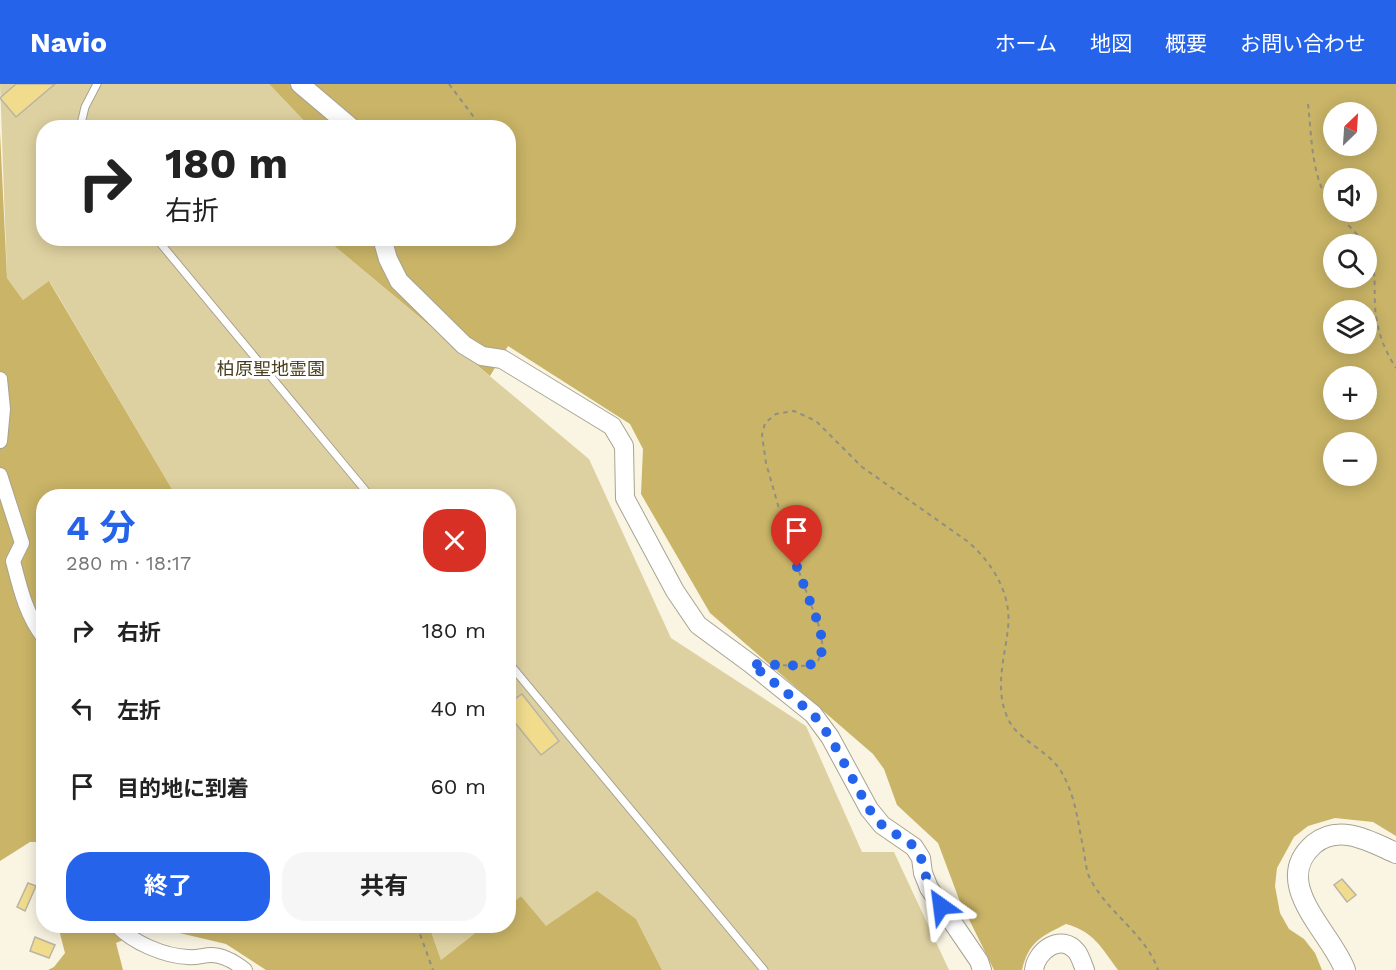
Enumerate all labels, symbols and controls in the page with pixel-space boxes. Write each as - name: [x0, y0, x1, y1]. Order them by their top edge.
- text: Navio: [30, 26, 107, 59]
- text: ホーム: [995, 31, 1057, 56]
- text: 地図: [1090, 31, 1132, 56]
- text: 概要: [1165, 31, 1207, 56]
- text: お問い合わせ: [1240, 31, 1366, 56]
- north arrow: [1323, 102, 1377, 156]
- map controls: [1323, 102, 1377, 486]
- text: 180 m: [165, 139, 288, 188]
- icon: right: [66, 144, 144, 222]
- button: sound: [1323, 168, 1377, 222]
- text: 右折: [165, 195, 219, 227]
- button: search: [1323, 234, 1377, 288]
- button: layers: [1323, 300, 1377, 354]
- park label: 柏原聖地霊園: [217, 358, 325, 379]
- button: +: [1323, 366, 1377, 420]
- button: −: [1323, 432, 1377, 486]
- pin: [771, 505, 822, 567]
- text: 4 分: [66, 507, 136, 549]
- button: close: [423, 509, 486, 572]
- icon: arrive: [780, 514, 813, 547]
- text: 280 m · 18:17: [66, 551, 191, 575]
- icon: right: [66, 614, 99, 647]
- text: 180 m: [422, 618, 486, 643]
- text: 右折: [117, 620, 161, 645]
- icon: left: [66, 692, 99, 725]
- text: 40 m: [430, 696, 486, 721]
- text: 左折: [117, 698, 161, 723]
- icon: arrive: [66, 770, 99, 803]
- text: 60 m: [430, 774, 486, 799]
- text: 目的地に到着: [117, 776, 249, 801]
- button: 終了: [66, 852, 270, 921]
- button: 共有: [282, 852, 486, 921]
- position arrow: [909, 874, 973, 938]

